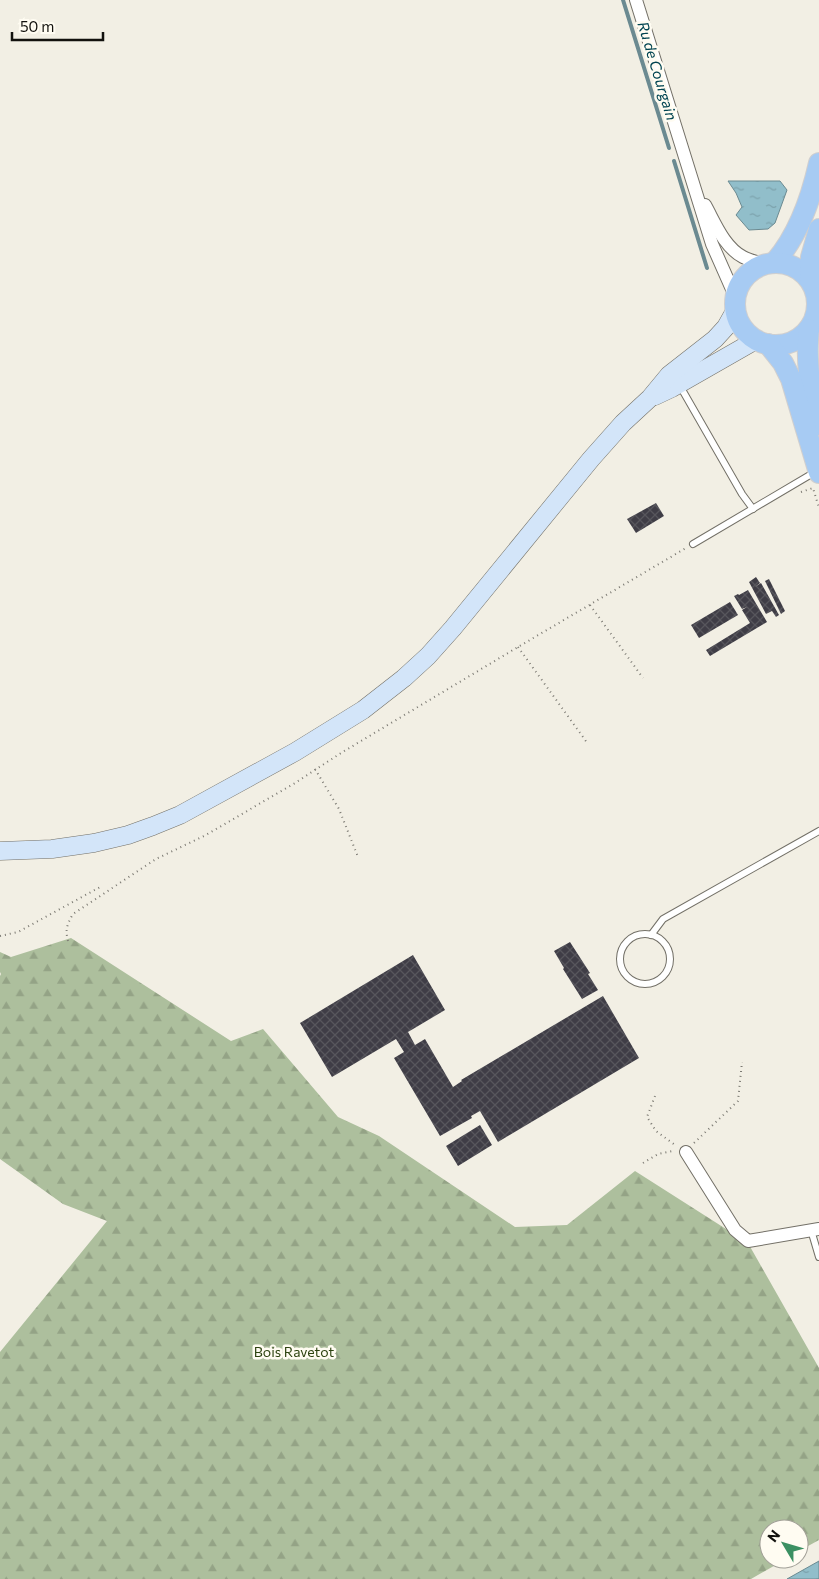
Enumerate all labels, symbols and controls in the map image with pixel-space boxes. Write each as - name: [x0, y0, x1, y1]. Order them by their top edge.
- scale bar: [12, 10, 104, 42]
- text: 50 m: [20, 17, 54, 35]
- water label: Ru de Courgain: [634, 19, 682, 122]
- park label: Bois Ravetot: [254, 1343, 334, 1360]
- north arrow: [759, 1519, 809, 1569]
- text: N: [763, 1526, 783, 1545]

